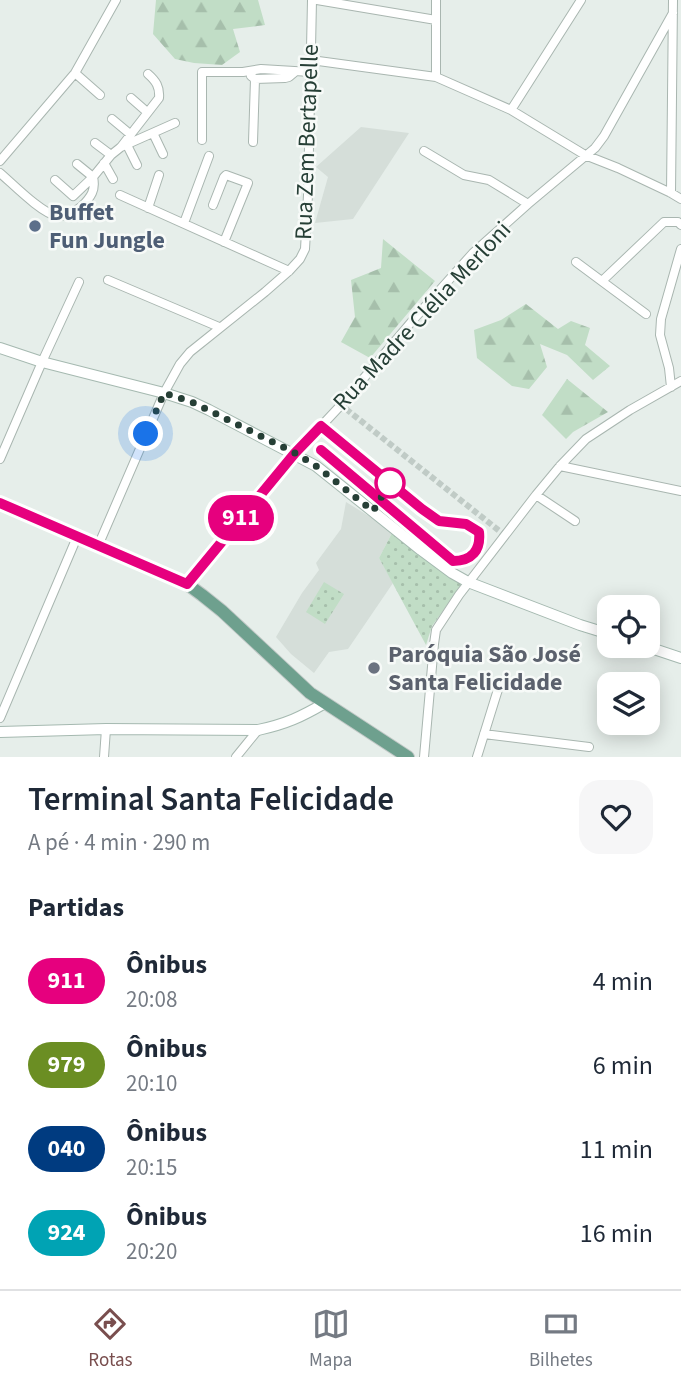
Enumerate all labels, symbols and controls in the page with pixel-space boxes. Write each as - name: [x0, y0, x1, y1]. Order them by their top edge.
- street label: Rua Zem Bertapelle: [286, 43, 328, 241]
- place label: Buffet Fun Jungle: [49, 195, 165, 258]
- street label: Rua Madre Clélia Merloni: [325, 213, 519, 419]
- marker: Buffet Fun Jungle: [27, 218, 43, 234]
- your location: [128, 416, 163, 451]
- unlabelled marker: [375, 468, 405, 498]
- line badge: 911: [201, 495, 281, 541]
- text: 911: [222, 500, 260, 535]
- map controls: [597, 595, 660, 735]
- button: locate: [597, 595, 660, 658]
- place label: Paróquia São José Santa Felicidade: [388, 637, 581, 700]
- marker: Paróquia São José Santa Felicidade: [366, 660, 382, 676]
- button: layers: [597, 672, 660, 735]
- text: Terminal Santa Felicidade: [28, 776, 394, 823]
- button: heart: [579, 780, 653, 854]
- text: A pé · 4 min · 290 m: [28, 826, 210, 859]
- text: Partidas: [28, 889, 124, 926]
- text: Ônibus: [126, 946, 207, 983]
- text: 911: [47, 963, 86, 998]
- text: 4 min: [593, 963, 653, 1000]
- text: 20:08: [126, 983, 177, 1016]
- text: Ônibus: [126, 1030, 207, 1067]
- text: 979: [47, 1047, 86, 1082]
- text: 6 min: [593, 1047, 653, 1084]
- text: 20:10: [126, 1067, 177, 1100]
- text: Ônibus: [126, 1114, 207, 1151]
- text: 040: [47, 1131, 86, 1166]
- text: 11 min: [580, 1131, 653, 1168]
- text: 20:15: [126, 1151, 177, 1184]
- text: Ônibus: [126, 1198, 207, 1235]
- text: 924: [47, 1215, 86, 1250]
- text: 16 min: [580, 1215, 653, 1252]
- text: 20:20: [126, 1235, 177, 1268]
- tab: Rotas: [88, 1305, 132, 1374]
- tab: Mapa: [309, 1305, 352, 1374]
- tab: Bilhetes: [529, 1305, 593, 1374]

